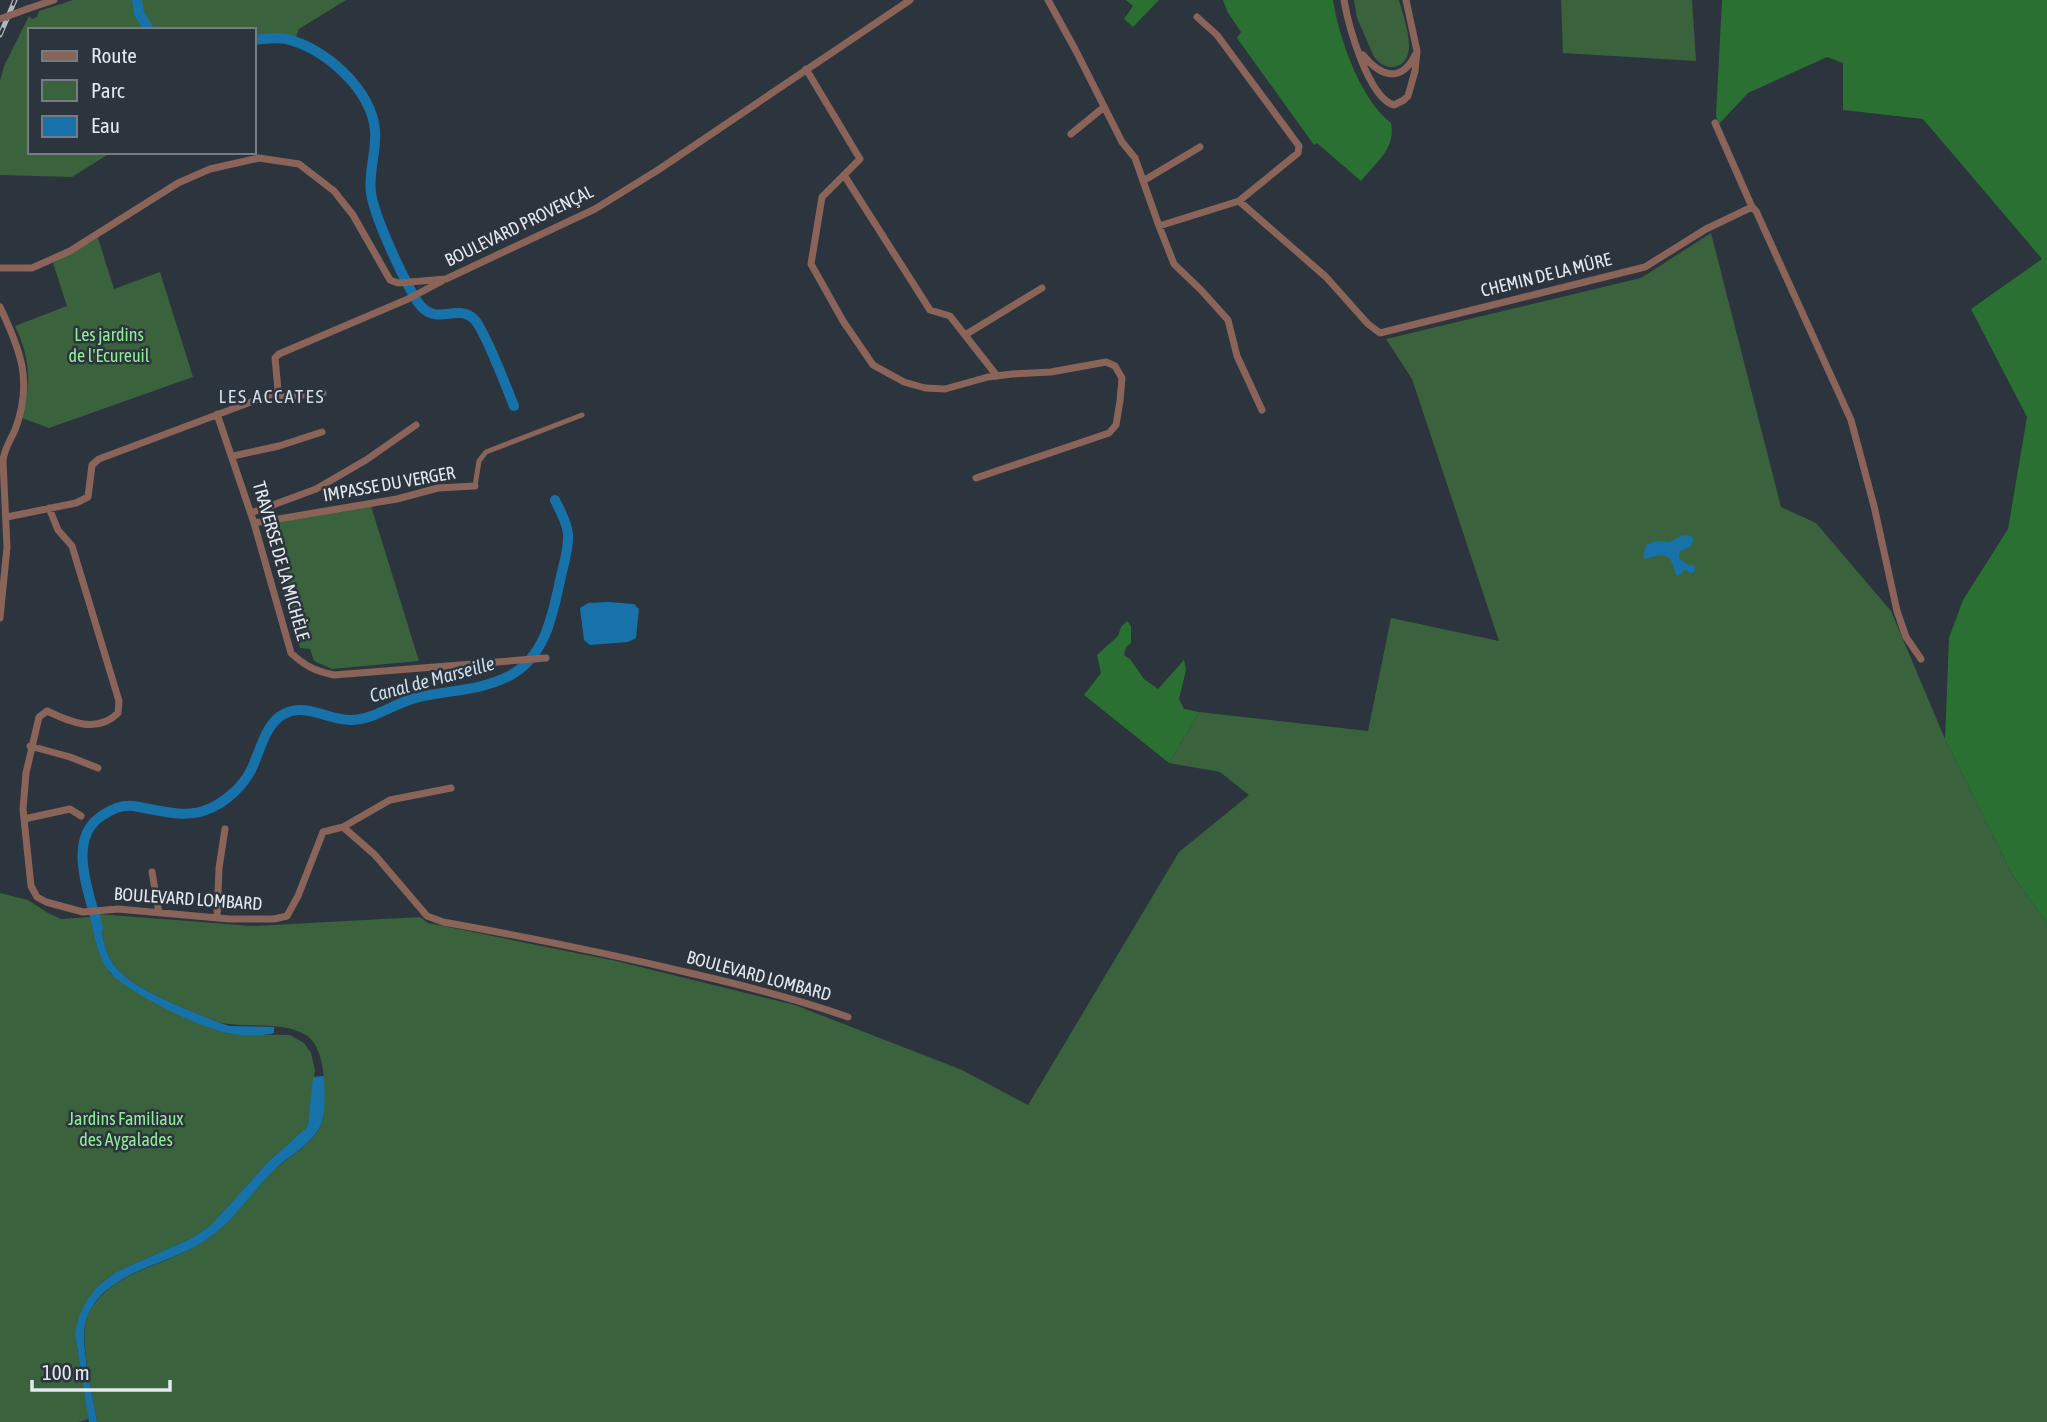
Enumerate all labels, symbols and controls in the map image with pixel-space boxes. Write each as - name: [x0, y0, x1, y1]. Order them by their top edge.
- legend: [28, 28, 256, 154]
- text: Route: [91, 43, 137, 67]
- text: Parc: [91, 78, 125, 102]
- text: Eau: [91, 113, 120, 137]
- street label: BOULEVARD PROVENÇAL: [441, 181, 596, 271]
- street label: CHEMIN DE LA MÛRE: [1478, 248, 1614, 301]
- park label: Les jardins de l'Ecureuil: [69, 324, 150, 366]
- district label: LES ACCATES: [218, 385, 326, 407]
- street label: IMPASSE DU VERGER: [321, 462, 456, 505]
- street label: TRAVERSE DE LA MICHÈLE: [249, 479, 314, 643]
- water label: Canal de Marseille: [367, 652, 497, 706]
- street label: BOULEVARD LOMBARD: [113, 883, 263, 914]
- street label: BOULEVARD LOMBARD: [685, 946, 834, 1005]
- park label: Jardins Familiaux des Aygalades: [68, 1108, 184, 1150]
- scale bar: [32, 1348, 170, 1392]
- text: 100 m: [42, 1360, 90, 1384]

